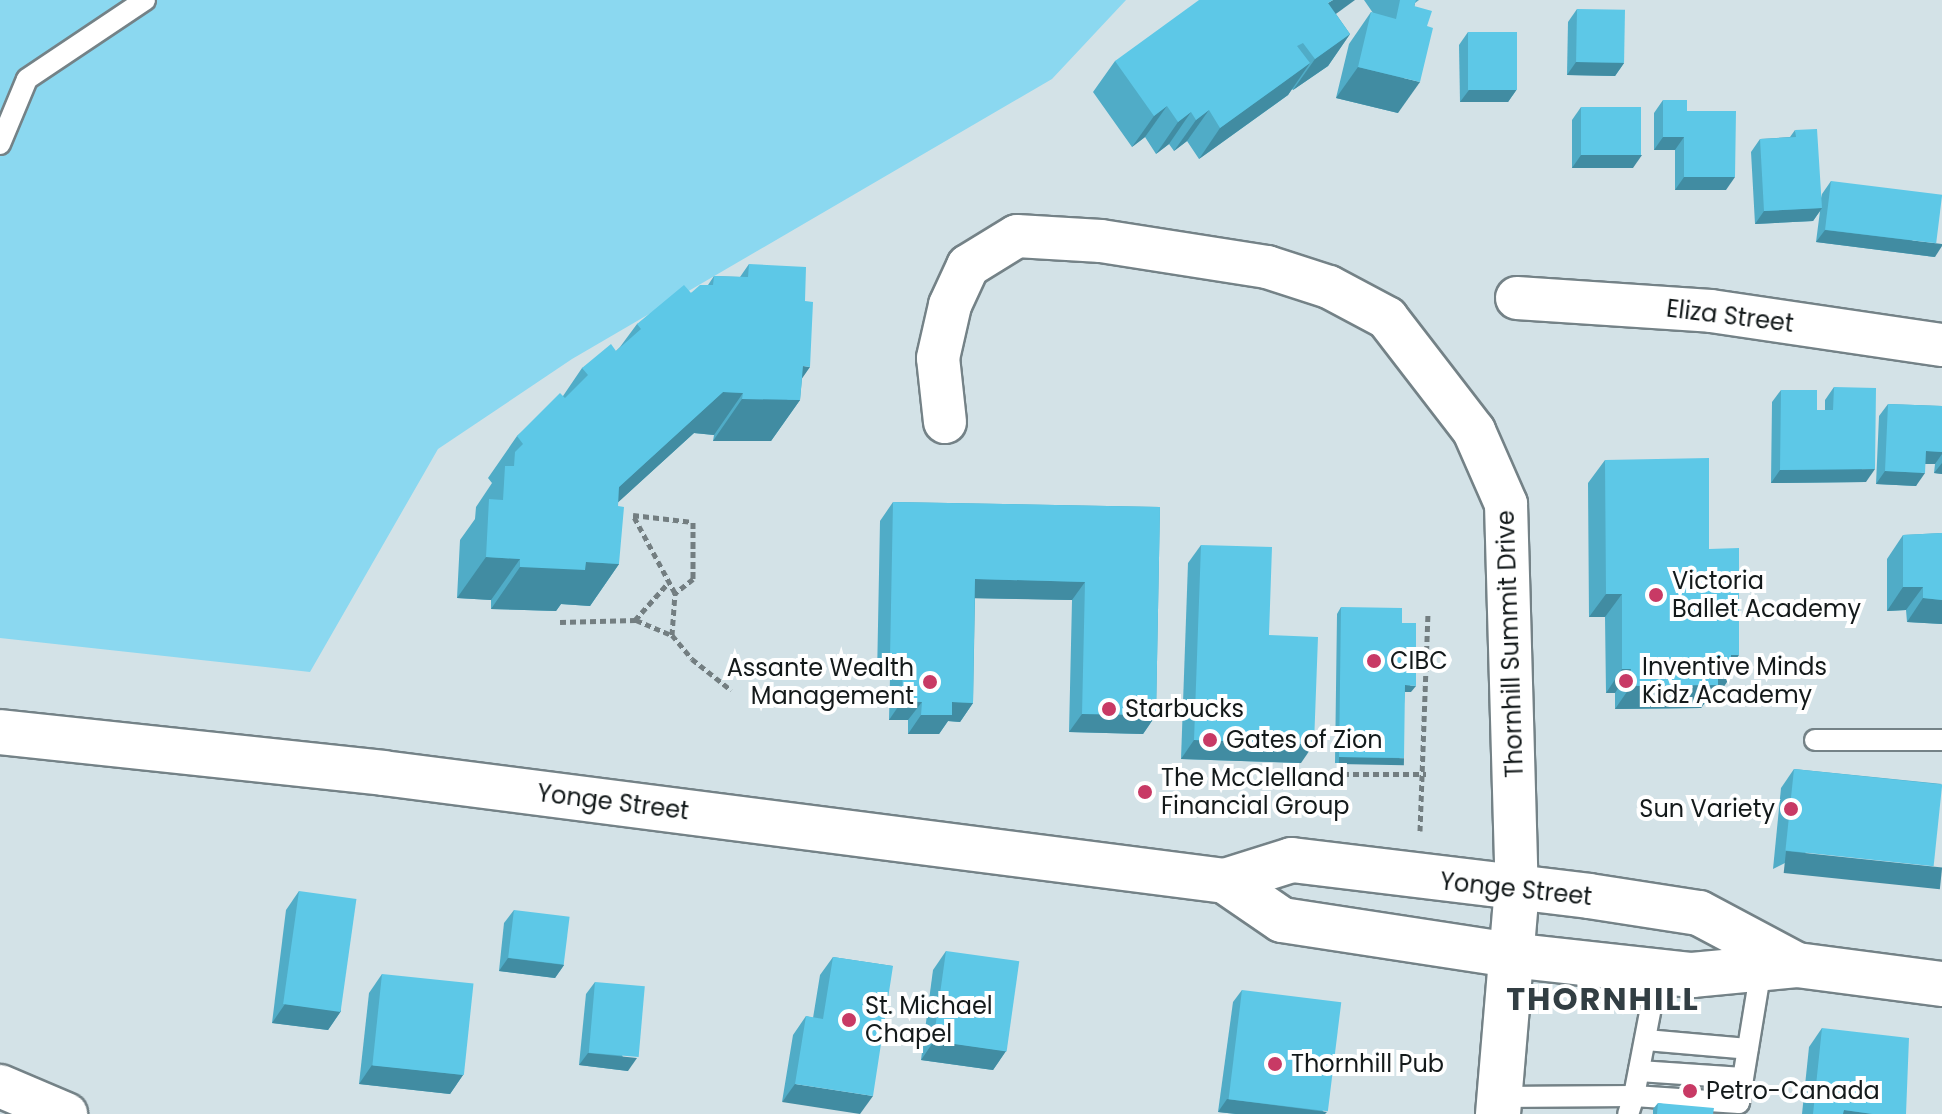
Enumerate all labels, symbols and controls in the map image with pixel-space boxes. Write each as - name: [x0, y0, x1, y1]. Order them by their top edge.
- street label: Eliza Street: [1665, 294, 1795, 338]
- street label: Thornhill Summit Drive: [1491, 510, 1529, 778]
- place label: Victoria Ballet Academy: [1672, 567, 1861, 623]
- marker: Victoria Ballet Academy: [1647, 586, 1665, 604]
- place label: CIBC: [1390, 647, 1448, 675]
- marker: CIBC: [1365, 652, 1383, 670]
- place label: Inventive Minds Kidz Academy: [1642, 653, 1827, 709]
- place label: Assante Wealth Management: [727, 654, 914, 710]
- marker: Inventive Minds Kidz Academy: [1617, 672, 1635, 690]
- marker: Assante Wealth Management: [921, 673, 939, 691]
- place label: Starbucks: [1125, 695, 1244, 723]
- marker: Starbucks: [1100, 700, 1118, 718]
- place label: Gates of Zion: [1226, 726, 1383, 754]
- marker: Gates of Zion: [1201, 731, 1219, 749]
- place label: The McClelland Financial Group: [1161, 764, 1350, 820]
- street label: Yonge Street: [536, 778, 690, 826]
- marker: The McClelland Financial Group: [1136, 783, 1154, 801]
- place label: Sun Variety: [1639, 795, 1775, 823]
- marker: Sun Variety: [1782, 800, 1800, 818]
- street label: Yonge Street: [1439, 867, 1593, 911]
- district label: THORNHILL: [1506, 980, 1700, 1018]
- place label: St. Michael Chapel: [865, 992, 993, 1048]
- marker: St. Michael Chapel: [840, 1011, 858, 1029]
- place label: Thornhill Pub: [1291, 1050, 1444, 1078]
- marker: Thornhill Pub: [1266, 1055, 1284, 1073]
- place label: Petro-Canada: [1706, 1077, 1880, 1105]
- marker: Petro-Canada: [1681, 1082, 1699, 1100]

